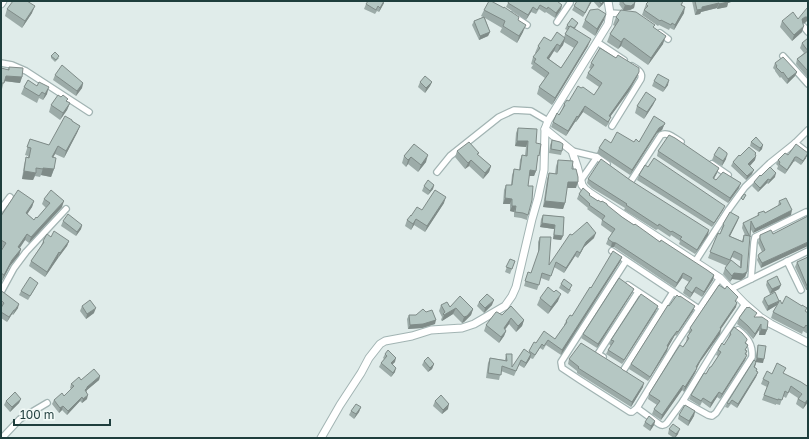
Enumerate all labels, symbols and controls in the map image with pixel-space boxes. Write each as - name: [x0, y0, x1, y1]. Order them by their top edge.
- scale bar: [14, 401, 110, 427]
- text: 100 m: [20, 407, 54, 422]

